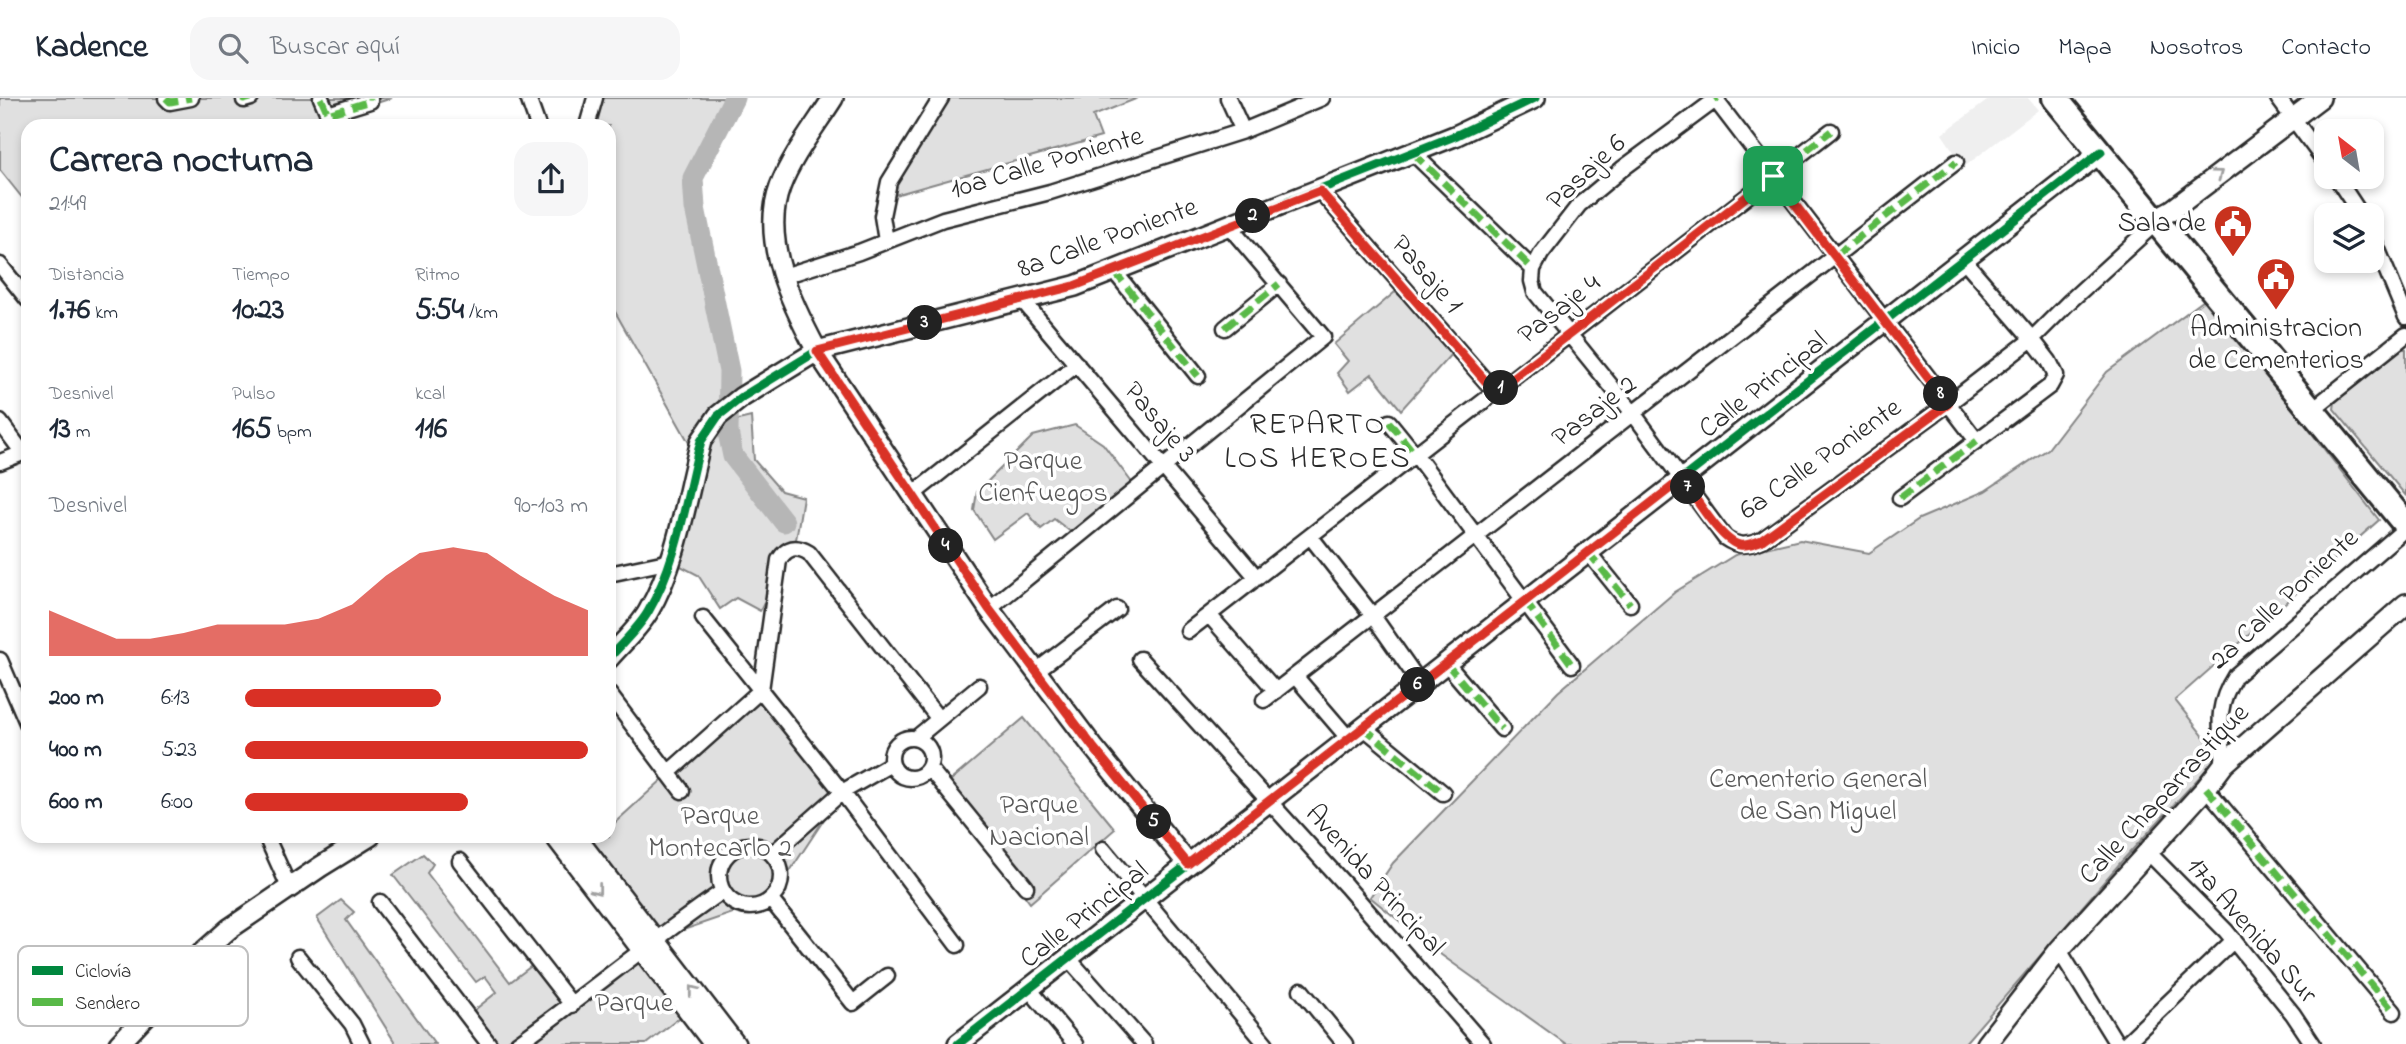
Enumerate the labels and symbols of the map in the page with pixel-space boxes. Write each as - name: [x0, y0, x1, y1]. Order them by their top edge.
- street label: 10a Calle Poniente: [946, 117, 1149, 211]
- north arrow: [2314, 119, 2384, 189]
- street label: Pasaje 6: [1538, 125, 1636, 221]
- pin: [1743, 146, 1803, 206]
- one-way arrow: [2211, 170, 2223, 183]
- street label: 8a Calle Poniente: [1013, 187, 1204, 290]
- pin: 2: [1236, 198, 1270, 234]
- public building icon: Sala de: [2212, 203, 2254, 258]
- place label: Sala de: [2118, 204, 2206, 245]
- street label: Pasaje 1: [1380, 226, 1472, 324]
- public building icon: Administracion de Cementerios: [2255, 256, 2297, 311]
- street label: Pasaje 4: [1510, 264, 1611, 356]
- pin: 3: [908, 306, 942, 341]
- place label: Administracion de Cementerios: [2188, 309, 2364, 382]
- street label: Calle Principal: [1691, 322, 1837, 450]
- street label: Pasaje 2: [1544, 366, 1646, 458]
- pin: 1: [1484, 370, 1518, 406]
- street label: Pasaje 3: [1113, 373, 1205, 473]
- pin: 8: [1924, 376, 1958, 412]
- street label: 6a Calle Poniente: [1731, 388, 1911, 531]
- district label: REPARTO LOS HEROES: [1224, 404, 1412, 482]
- park label: Parque Cienfuegos: [978, 442, 1108, 515]
- pin: 7: [1670, 470, 1706, 504]
- street label: 2a Calle Poniente: [2201, 519, 2369, 680]
- pin: 4: [928, 528, 964, 564]
- pin: 6: [1400, 668, 1436, 702]
- street label: Calle Chaparrastique: [2070, 695, 2260, 895]
- park label: Cementerio General de San Miguel: [1709, 760, 1927, 833]
- park label: Parque Nacional: [989, 786, 1089, 859]
- street label: Avenida Principal: [1294, 796, 1454, 966]
- park label: Parque Montecarlo 2: [648, 797, 792, 870]
- pin: 5: [1136, 804, 1172, 840]
- street label: 17a Avenida Sur: [2175, 848, 2327, 1014]
- street label: Calle Principal: [1012, 852, 1158, 980]
- one-way arrow: [589, 883, 602, 895]
- legend: [18, 946, 248, 1026]
- text: Ciclovía: [75, 959, 131, 986]
- park label: Parque: [595, 984, 674, 1025]
- one-way arrow: [688, 985, 701, 998]
- text: Sendero: [75, 991, 140, 1018]

